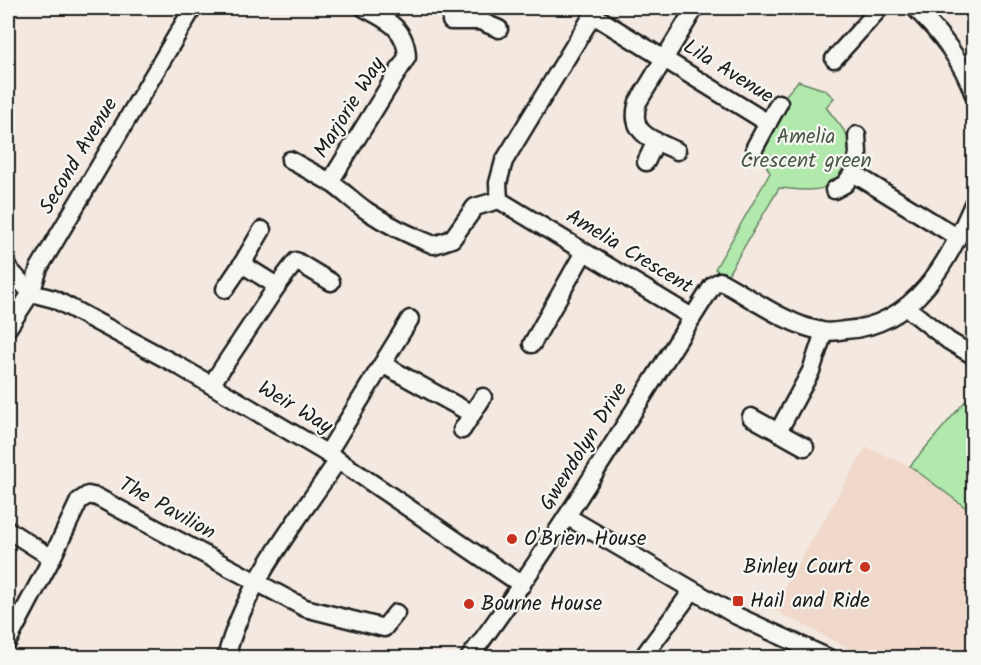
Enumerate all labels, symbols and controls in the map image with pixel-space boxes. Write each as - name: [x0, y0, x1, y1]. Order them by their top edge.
- street label: Lila Avenue: [676, 31, 780, 113]
- street label: Marjorie Way: [306, 51, 394, 165]
- street label: Second Avenue: [31, 91, 127, 221]
- park label: Amelia Crescent green: [740, 121, 872, 178]
- street label: Amelia Crescent: [559, 201, 700, 304]
- street label: Weir Way: [251, 373, 339, 443]
- street label: Gwendolyn Drive: [531, 376, 637, 518]
- street label: The Pavilion: [113, 469, 221, 549]
- place label: O'Brien House: [524, 523, 647, 556]
- marker: O'Brien House: [505, 532, 519, 546]
- place label: Binley Court: [743, 551, 854, 584]
- marker: Binley Court: [858, 560, 872, 574]
- place label: Hail and Ride: [750, 585, 870, 618]
- place label: Bourne House: [481, 588, 603, 621]
- marker: Hail and Ride: [731, 594, 745, 608]
- marker: Bourne House: [462, 597, 476, 611]

